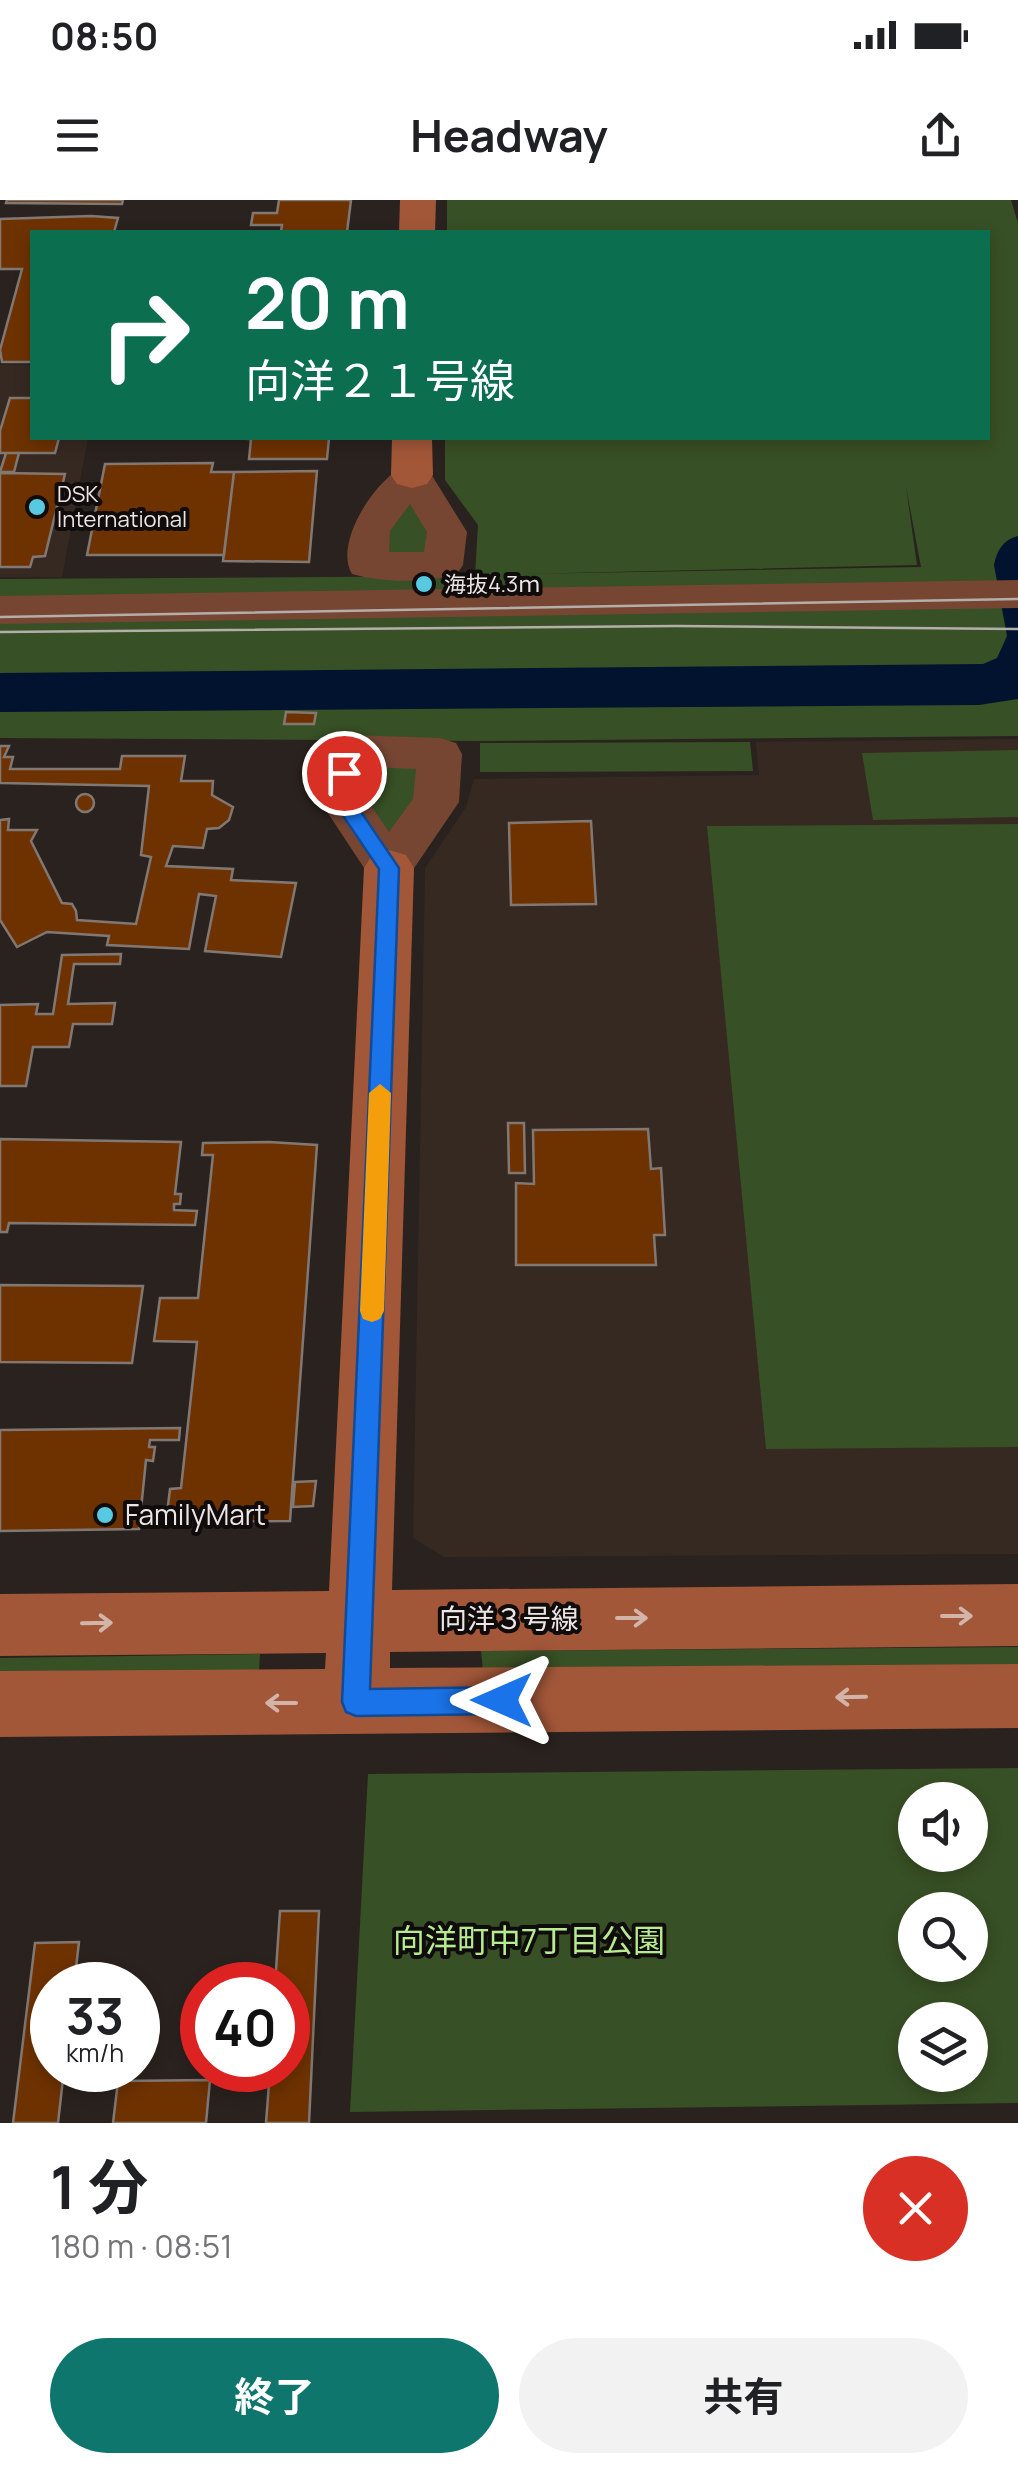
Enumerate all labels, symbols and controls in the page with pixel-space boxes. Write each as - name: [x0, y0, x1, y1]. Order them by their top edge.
- text: 08:50: [50, 9, 159, 61]
- text: Headway: [410, 104, 608, 166]
- icon: menu: [50, 108, 105, 163]
- icon: share: [913, 108, 968, 163]
- text: 20 m: [245, 254, 410, 350]
- icon: right: [80, 270, 210, 400]
- text: 向洋２１号線: [245, 349, 515, 411]
- place label: DSK International: [57, 479, 187, 534]
- marker: DSK International: [26, 496, 48, 518]
- place label: 海抜4.3ｍ: [444, 569, 540, 599]
- marker: 海抜4.3ｍ: [413, 573, 435, 595]
- pin: [302, 731, 387, 816]
- icon: arrive: [317, 746, 372, 801]
- place label: FamilyMart: [125, 1495, 266, 1533]
- marker: FamilyMart: [94, 1504, 116, 1526]
- street label: 向洋３号線: [439, 1599, 579, 1637]
- one-way arrow: [940, 1606, 973, 1626]
- one-way arrow: [616, 1608, 648, 1628]
- one-way arrow: [81, 1614, 113, 1633]
- position arrow: [450, 1648, 554, 1752]
- one-way arrow: [835, 1688, 867, 1707]
- one-way arrow: [265, 1694, 298, 1712]
- map controls: [898, 1782, 988, 2092]
- button: sound: [898, 1782, 988, 1872]
- button: search: [898, 1892, 988, 1982]
- park label: 向洋町中7丁目公園: [393, 1918, 665, 1962]
- speed limit sign: 40: [180, 1962, 310, 2092]
- text: 33: [66, 1981, 124, 2049]
- button: layers: [898, 2002, 988, 2092]
- text: km/h: [66, 2035, 124, 2070]
- text: 1 分: [50, 2145, 148, 2227]
- button: close: [863, 2156, 968, 2261]
- text: 180 m · 08:51: [50, 2224, 233, 2268]
- button: 終了: [50, 2338, 499, 2453]
- button: 共有: [519, 2338, 968, 2453]

